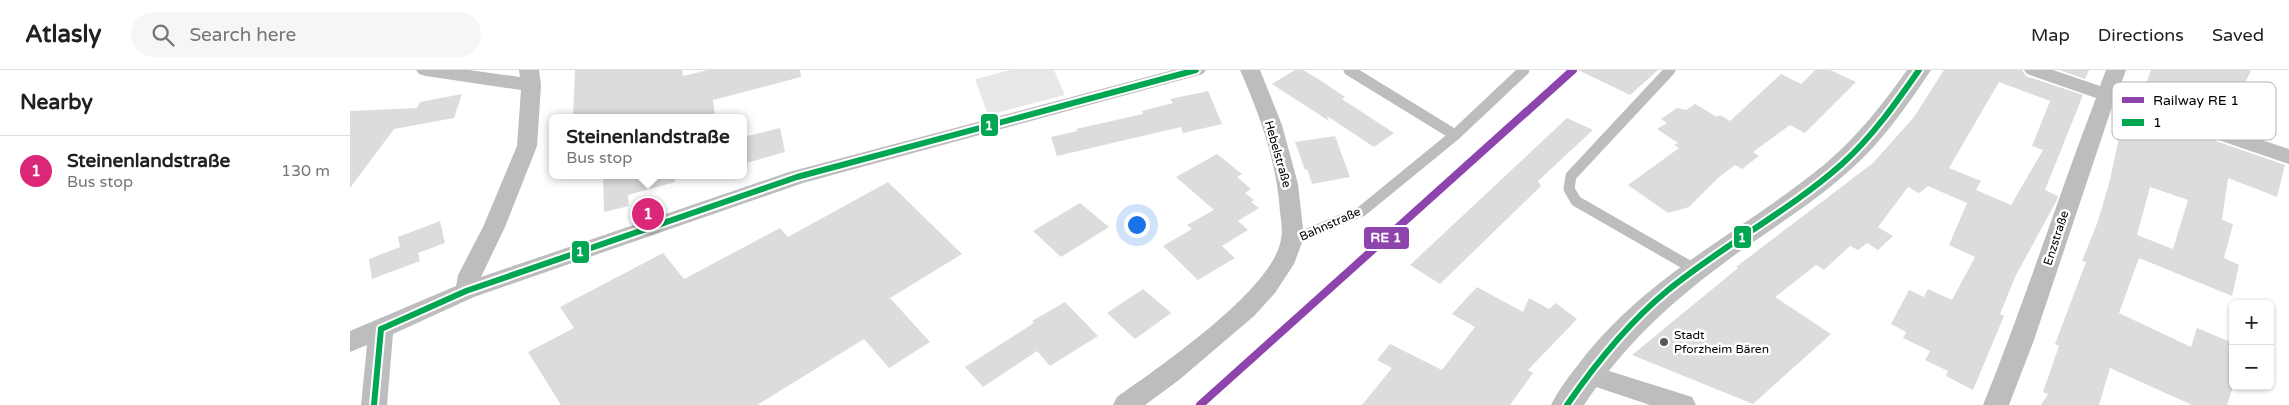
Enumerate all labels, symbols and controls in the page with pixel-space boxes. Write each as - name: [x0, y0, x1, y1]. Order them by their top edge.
- search box: [131, 12, 481, 57]
- text: Atlasly: [25, 20, 101, 49]
- icon: search: [149, 21, 177, 49]
- text: Search here: [189, 24, 296, 46]
- text: Map: [2031, 24, 2070, 46]
- text: Directions: [2098, 24, 2184, 46]
- text: Saved: [2212, 24, 2264, 46]
- legend: [2112, 82, 2276, 140]
- text: Nearby: [20, 90, 93, 115]
- text: Railway RE 1: [2153, 92, 2239, 109]
- line badge: 1: [980, 113, 999, 137]
- popup: [549, 114, 747, 179]
- text: 1: [2153, 114, 2162, 131]
- text: 1: [985, 117, 993, 134]
- street label: Hebelstraße: [1262, 119, 1294, 189]
- text: Steinenlandstraße: [566, 126, 730, 148]
- text: Bus stop: [566, 148, 632, 168]
- text: Steinenlandstraße: [67, 150, 230, 172]
- text: 1: [31, 161, 41, 181]
- text: 130 m: [281, 161, 330, 181]
- text: Bus stop: [67, 172, 133, 192]
- pin: 1: [632, 195, 664, 233]
- street label: Bahnstraße: [1297, 204, 1363, 244]
- street label: Enzstraße: [2041, 209, 2071, 267]
- your location: [1124, 212, 1150, 238]
- line badge: 1: [1733, 225, 1752, 249]
- line badge: RE 1: [1363, 226, 1410, 250]
- text: RE 1: [1370, 229, 1402, 246]
- text: 1: [1738, 229, 1746, 246]
- line badge: 1: [571, 240, 590, 264]
- text: 1: [576, 243, 584, 260]
- map controls: [2229, 300, 2274, 390]
- button: +: [2229, 300, 2274, 345]
- place label: Stadt Pforzheim Bären: [1674, 328, 1769, 356]
- marker: Stadt Pforzheim Bären: [1658, 336, 1670, 348]
- button: −: [2229, 345, 2274, 390]

